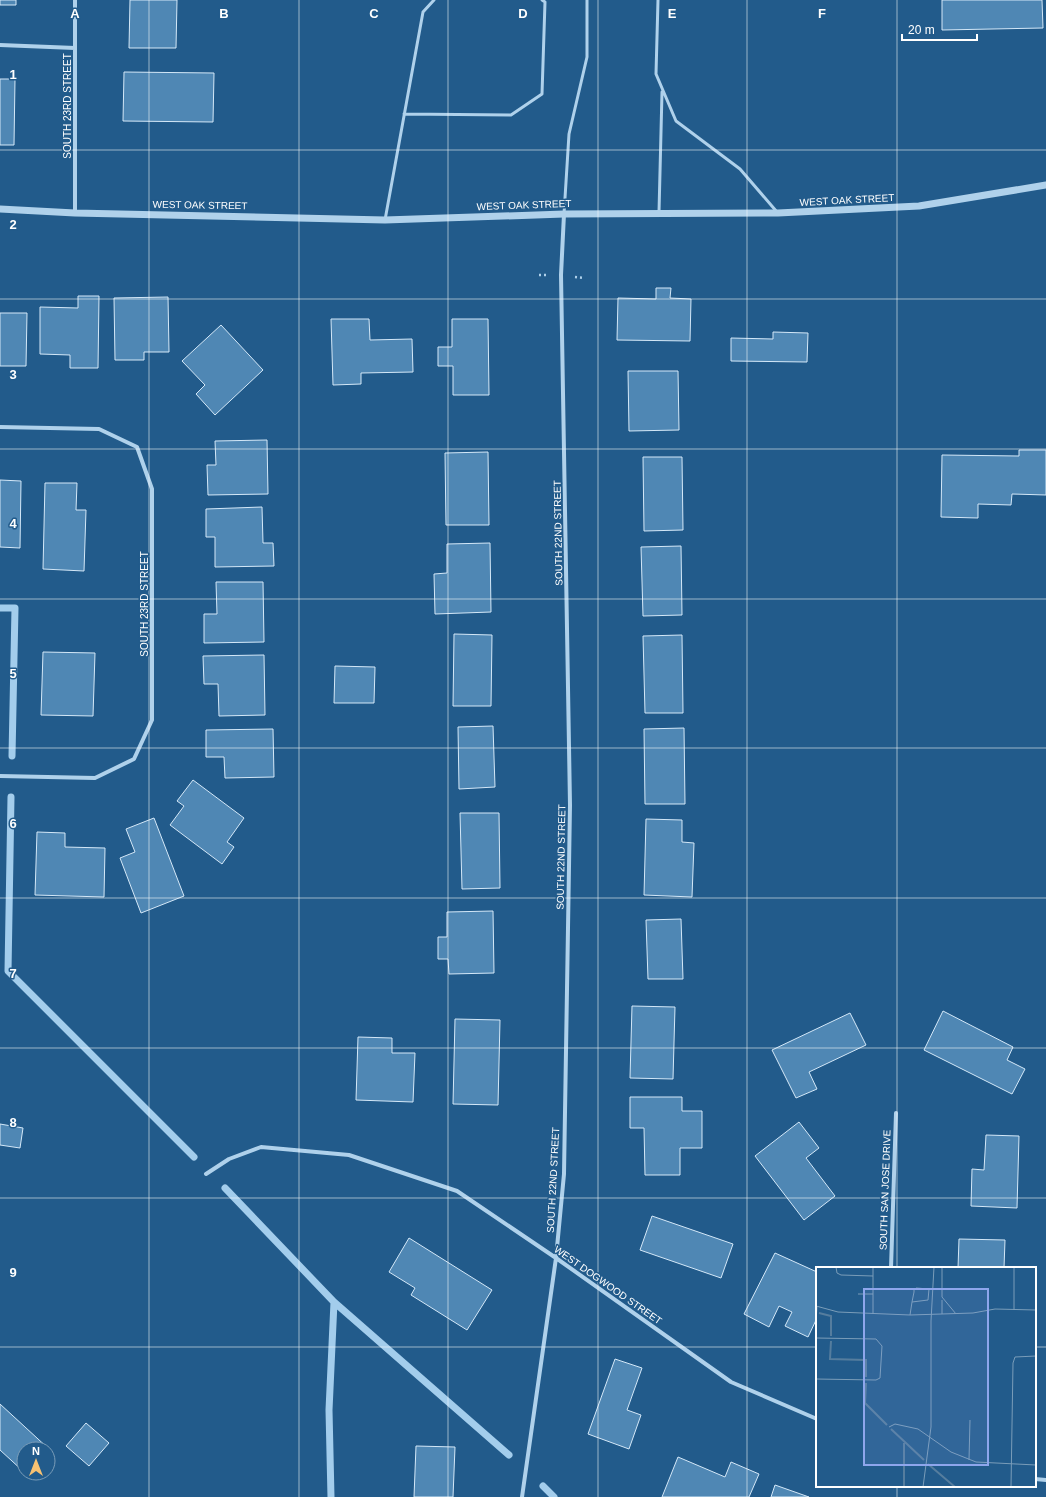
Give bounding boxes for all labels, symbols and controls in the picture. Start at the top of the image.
text: A [70,6,80,21]
text: B [219,6,229,21]
text: C [369,6,379,21]
text: D [518,6,528,21]
text: E [668,6,677,21]
text: F [818,6,826,21]
scale bar [902,16,977,42]
text: 20 m [908,23,935,37]
street label: SOUTH 23RD STREET [62,53,73,159]
text: 1 [9,67,17,82]
street label: WEST OAK STREET [799,192,895,208]
street label: WEST OAK STREET [476,198,572,212]
street label: WEST OAK STREET [152,199,248,211]
text: 2 [9,217,17,232]
text: 3 [9,367,17,382]
street label: SOUTH 22ND STREET [552,480,564,586]
text: 4 [9,516,17,531]
street label: SOUTH 23RD STREET [139,551,150,657]
text: 5 [9,666,17,681]
street label: SOUTH 22ND STREET [555,804,567,910]
text: 6 [9,816,17,831]
text: 7 [9,966,17,981]
text: 8 [9,1115,17,1130]
street label: SOUTH 22ND STREET [545,1127,561,1233]
street label: SOUTH SAN JOSE DRIVE [877,1129,893,1250]
street label: WEST DOGWOOD STREET [552,1244,664,1326]
text: 9 [9,1265,17,1280]
inset map [816,1267,1036,1487]
north arrow [16,1441,56,1481]
text: N [32,1445,40,1457]

